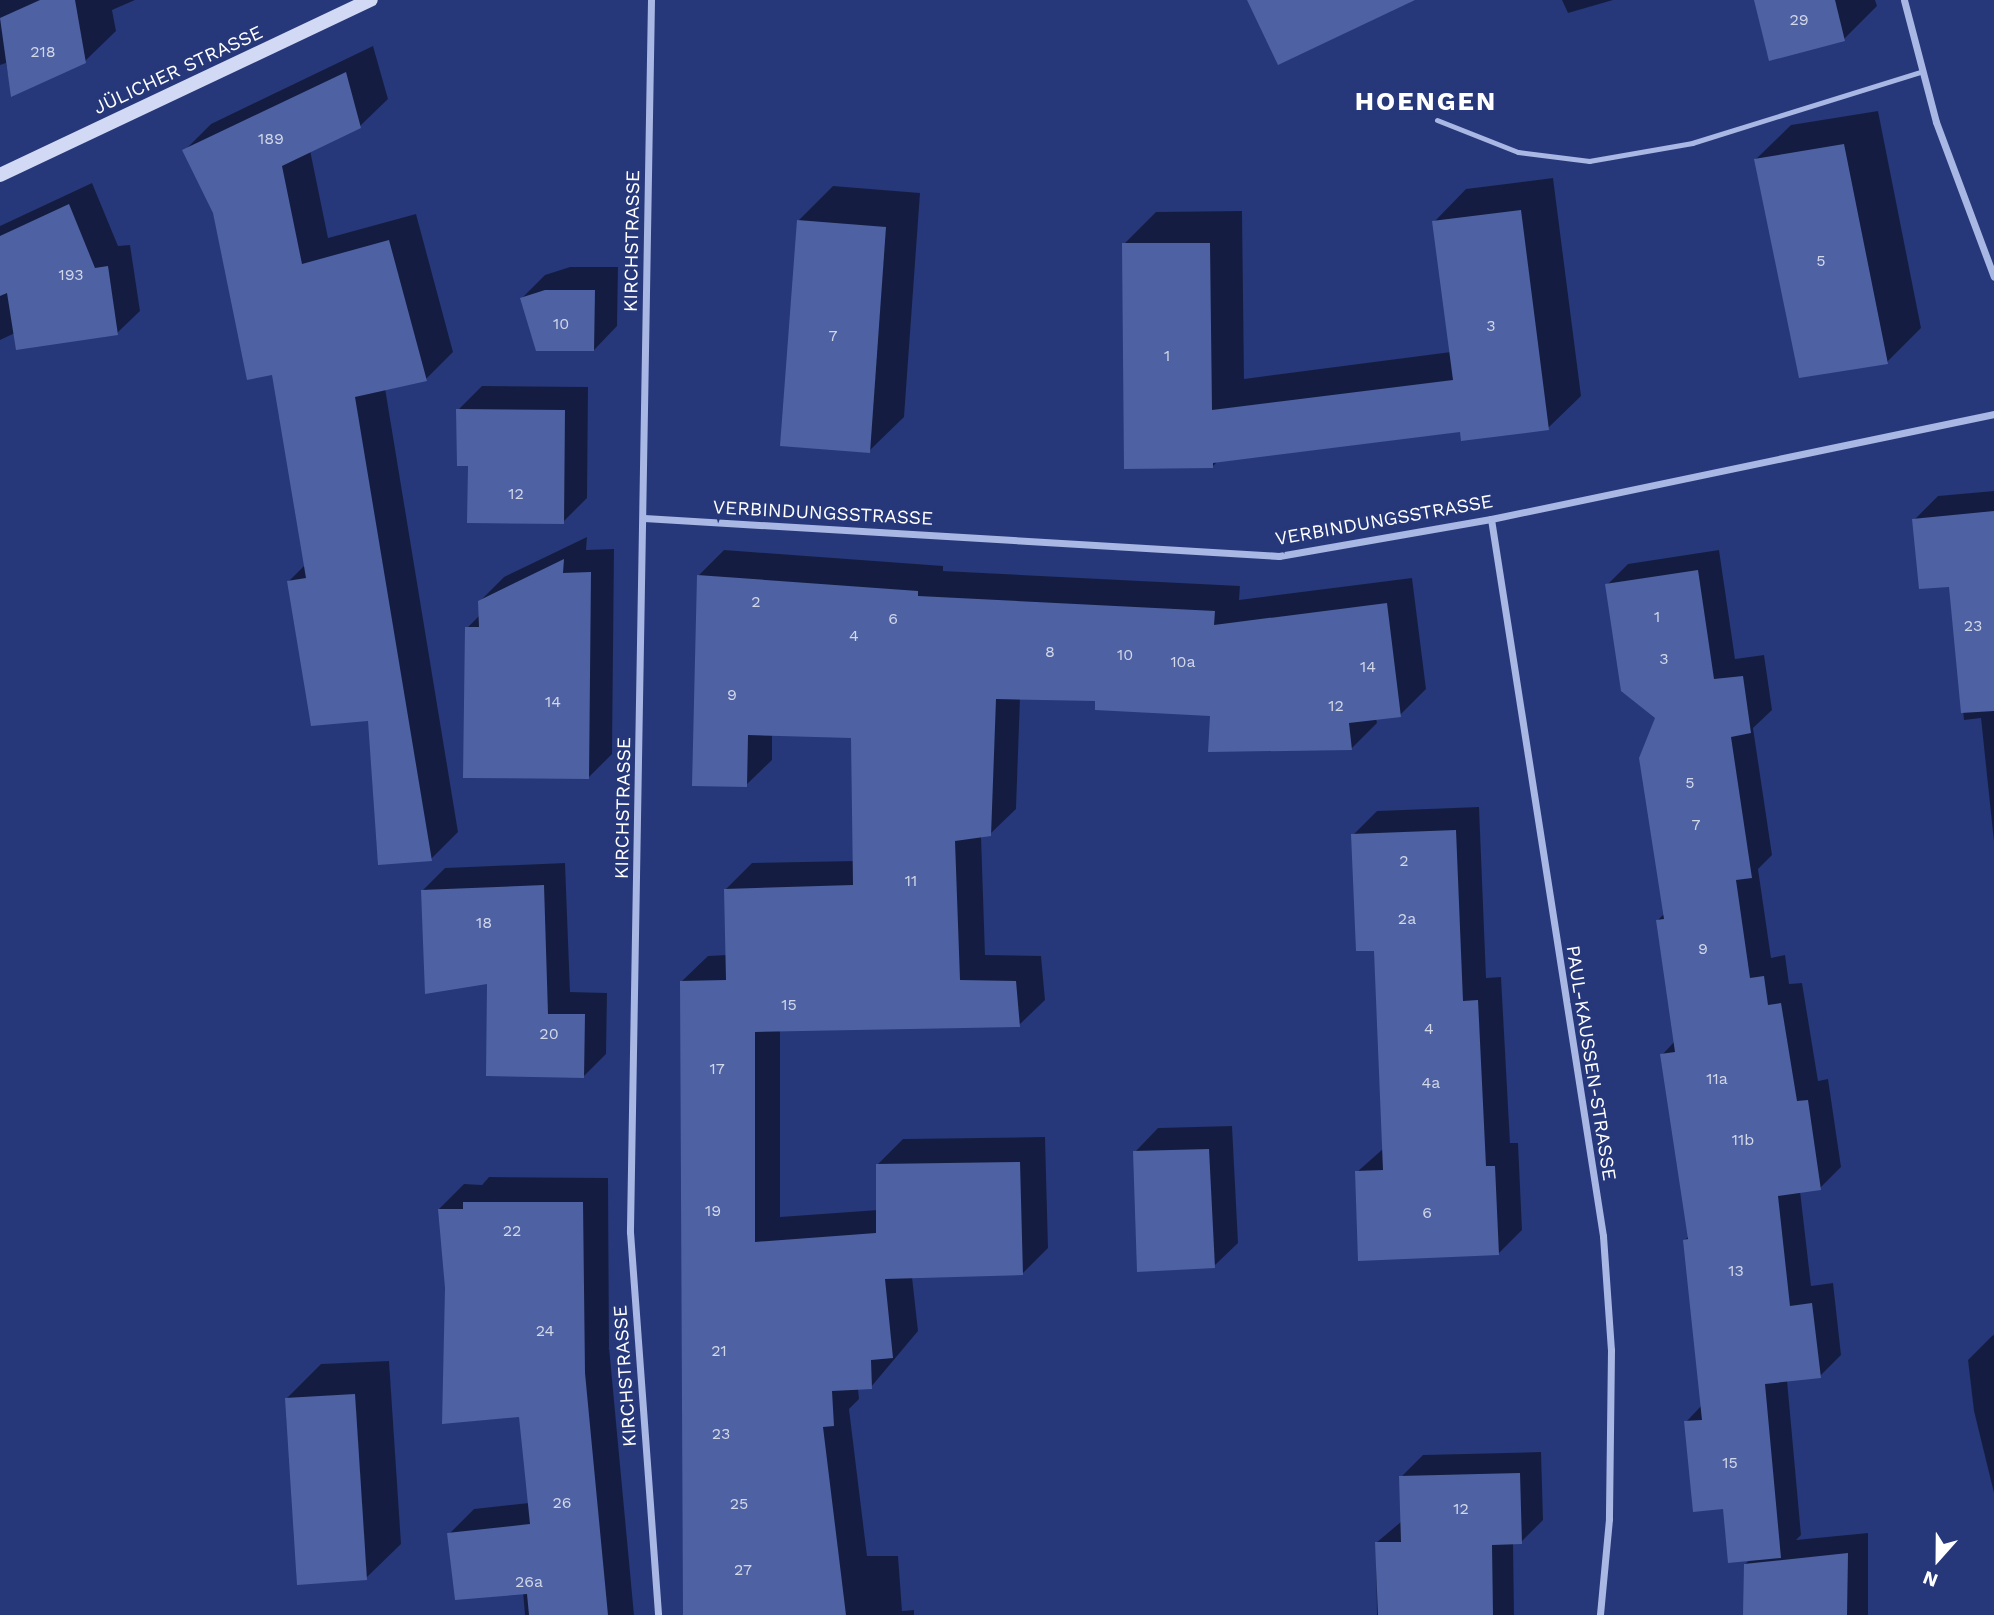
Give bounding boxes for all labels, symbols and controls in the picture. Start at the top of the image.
house number: 29 [1789,10,1809,30]
street label: JÜLICHER STRASSE [90,21,266,119]
house number: 218 [30,42,56,62]
district label: HOENGEN [1356,86,1496,118]
house number: 189 [258,129,284,149]
street label: KIRCHSTRASSE [619,170,645,312]
house number: 5 [1816,251,1826,271]
house number: 193 [58,265,84,285]
house number: 10 [553,314,569,334]
house number: 3 [1486,316,1496,336]
house number: 7 [829,326,837,346]
house number: 1 [1164,346,1170,366]
house number: 12 [508,484,524,504]
street label: VERBINDUNGSSTRASSE [1273,490,1495,550]
street label: VERBINDUNGSSTRASSE [712,496,934,530]
house number: 2 [751,592,761,612]
house number: 1 [1654,607,1660,627]
house number: 6 [888,609,898,629]
house number: 23 [1964,616,1982,636]
house number: 4 [849,626,859,646]
house number: 8 [1045,642,1055,662]
house number: 10 [1117,645,1133,665]
house number: 3 [1659,649,1669,669]
house number: 10a [1170,652,1196,672]
house number: 14 [1360,657,1376,677]
house number: 9 [727,685,737,705]
house number: 14 [545,692,561,712]
house number: 12 [1328,696,1344,716]
street label: KIRCHSTRASSE [610,737,636,879]
house number: 5 [1685,773,1695,793]
house number: 7 [1692,815,1700,835]
house number: 2 [1399,851,1409,871]
house number: 11 [905,871,917,891]
house number: 2a [1398,909,1416,929]
house number: 18 [476,913,492,933]
house number: 9 [1698,939,1708,959]
street label: PAUL-KAUSSEN-STRASSE [1561,944,1621,1182]
house number: 15 [781,995,797,1015]
house number: 4 [1424,1019,1434,1039]
house number: 20 [539,1024,559,1044]
house number: 17 [709,1059,725,1079]
house number: 11a [1706,1069,1728,1089]
house number: 4a [1422,1073,1440,1093]
house number: 11b [1732,1130,1754,1150]
house number: 19 [705,1201,721,1221]
house number: 6 [1422,1203,1432,1223]
house number: 22 [503,1221,521,1241]
house number: 13 [1728,1261,1744,1281]
street label: KIRCHSTRASSE [609,1304,641,1448]
house number: 24 [536,1321,554,1341]
house number: 21 [711,1341,727,1361]
house number: 23 [712,1424,730,1444]
house number: 15 [1722,1453,1738,1473]
house number: 26 [552,1493,572,1513]
house number: 25 [730,1494,748,1514]
house number: 12 [1453,1499,1469,1519]
north arrow [1903,1524,1973,1594]
house number: 27 [734,1560,752,1580]
text: N [1920,1566,1941,1592]
house number: 26a [515,1572,543,1592]

